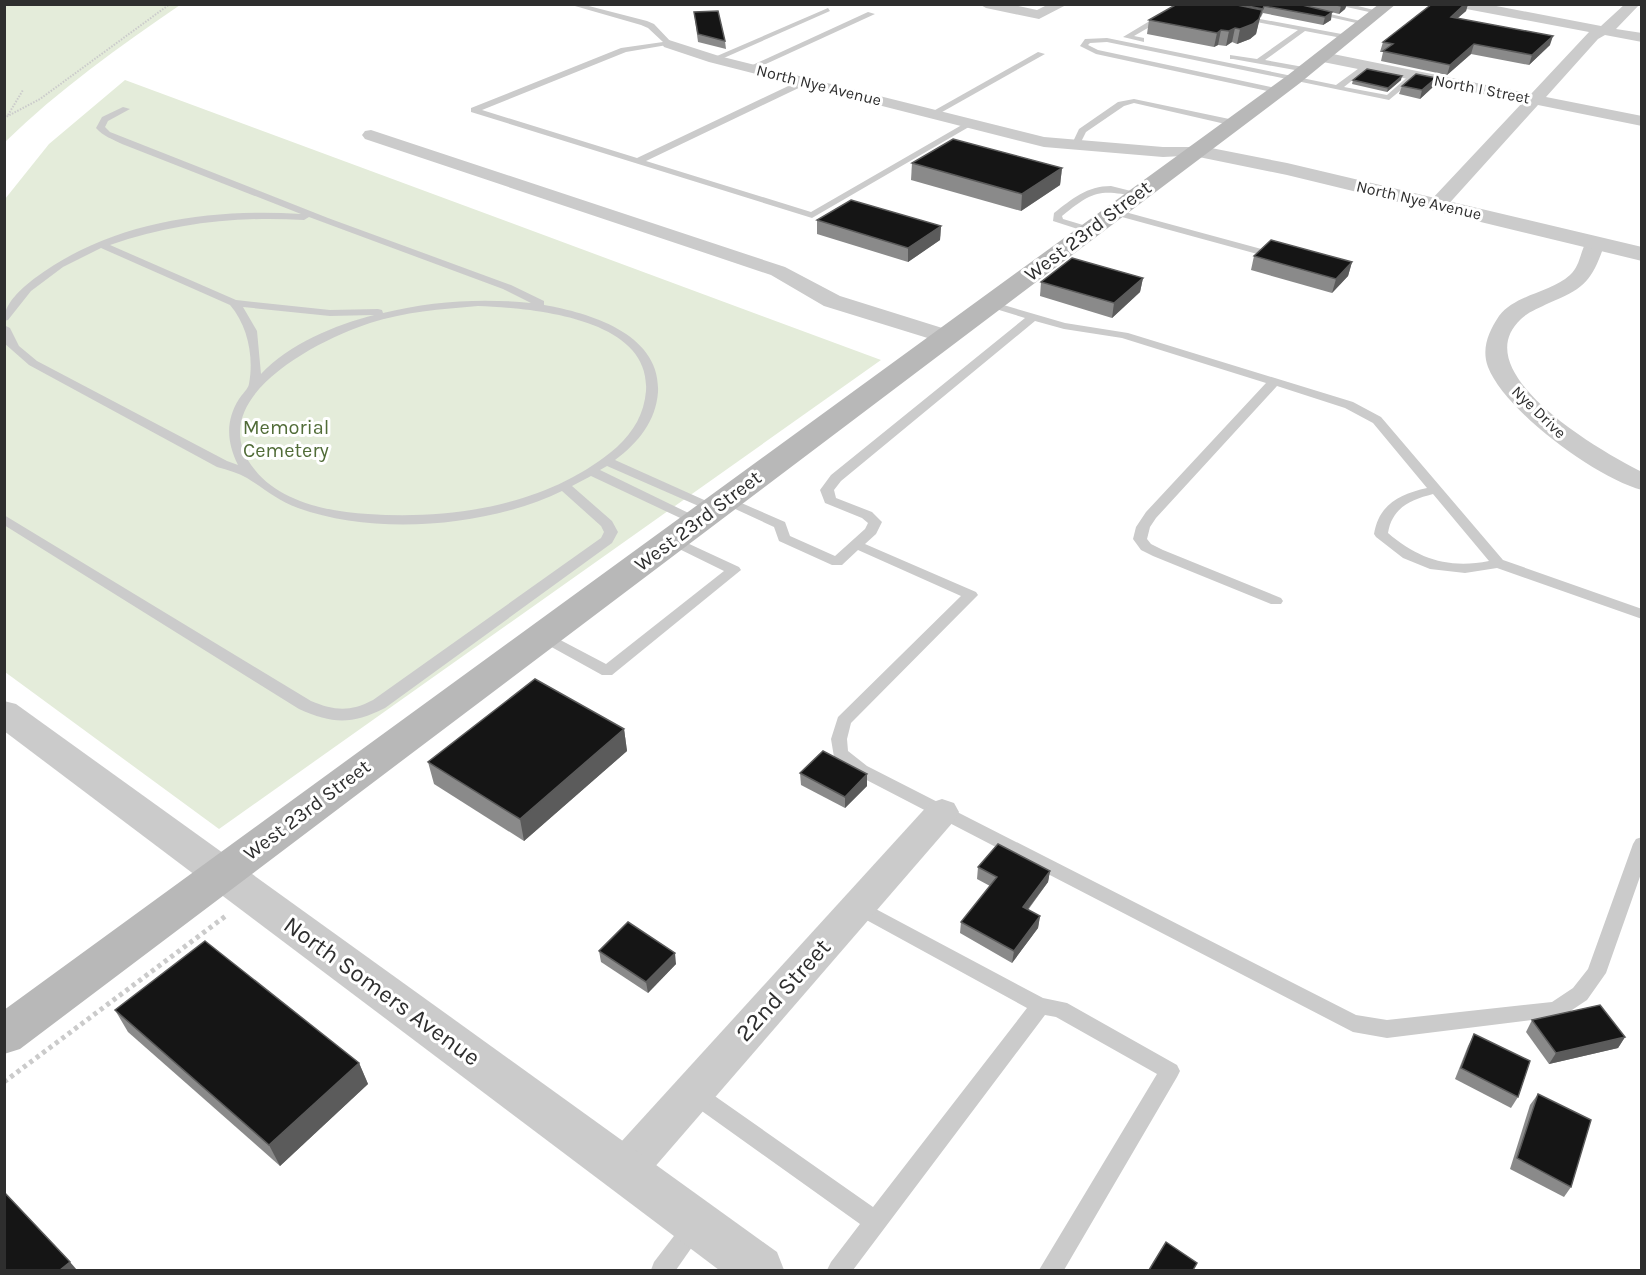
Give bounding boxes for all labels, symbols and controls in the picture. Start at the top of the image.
street label: North Nye Avenue [755,60,883,110]
street label: North I Street [1433,70,1531,108]
street label: West 23rd Street [1020,176,1156,286]
street label: North Nye Avenue [1354,176,1484,224]
street label: Nye Drive [1508,382,1570,442]
park label: Memorial Cemetery [243,416,329,462]
street label: West 23rd Street [630,466,766,576]
street label: West 23rd Street [239,755,375,865]
street label: North Somers Avenue [278,910,486,1072]
street label: 22nd Street [730,933,836,1047]

